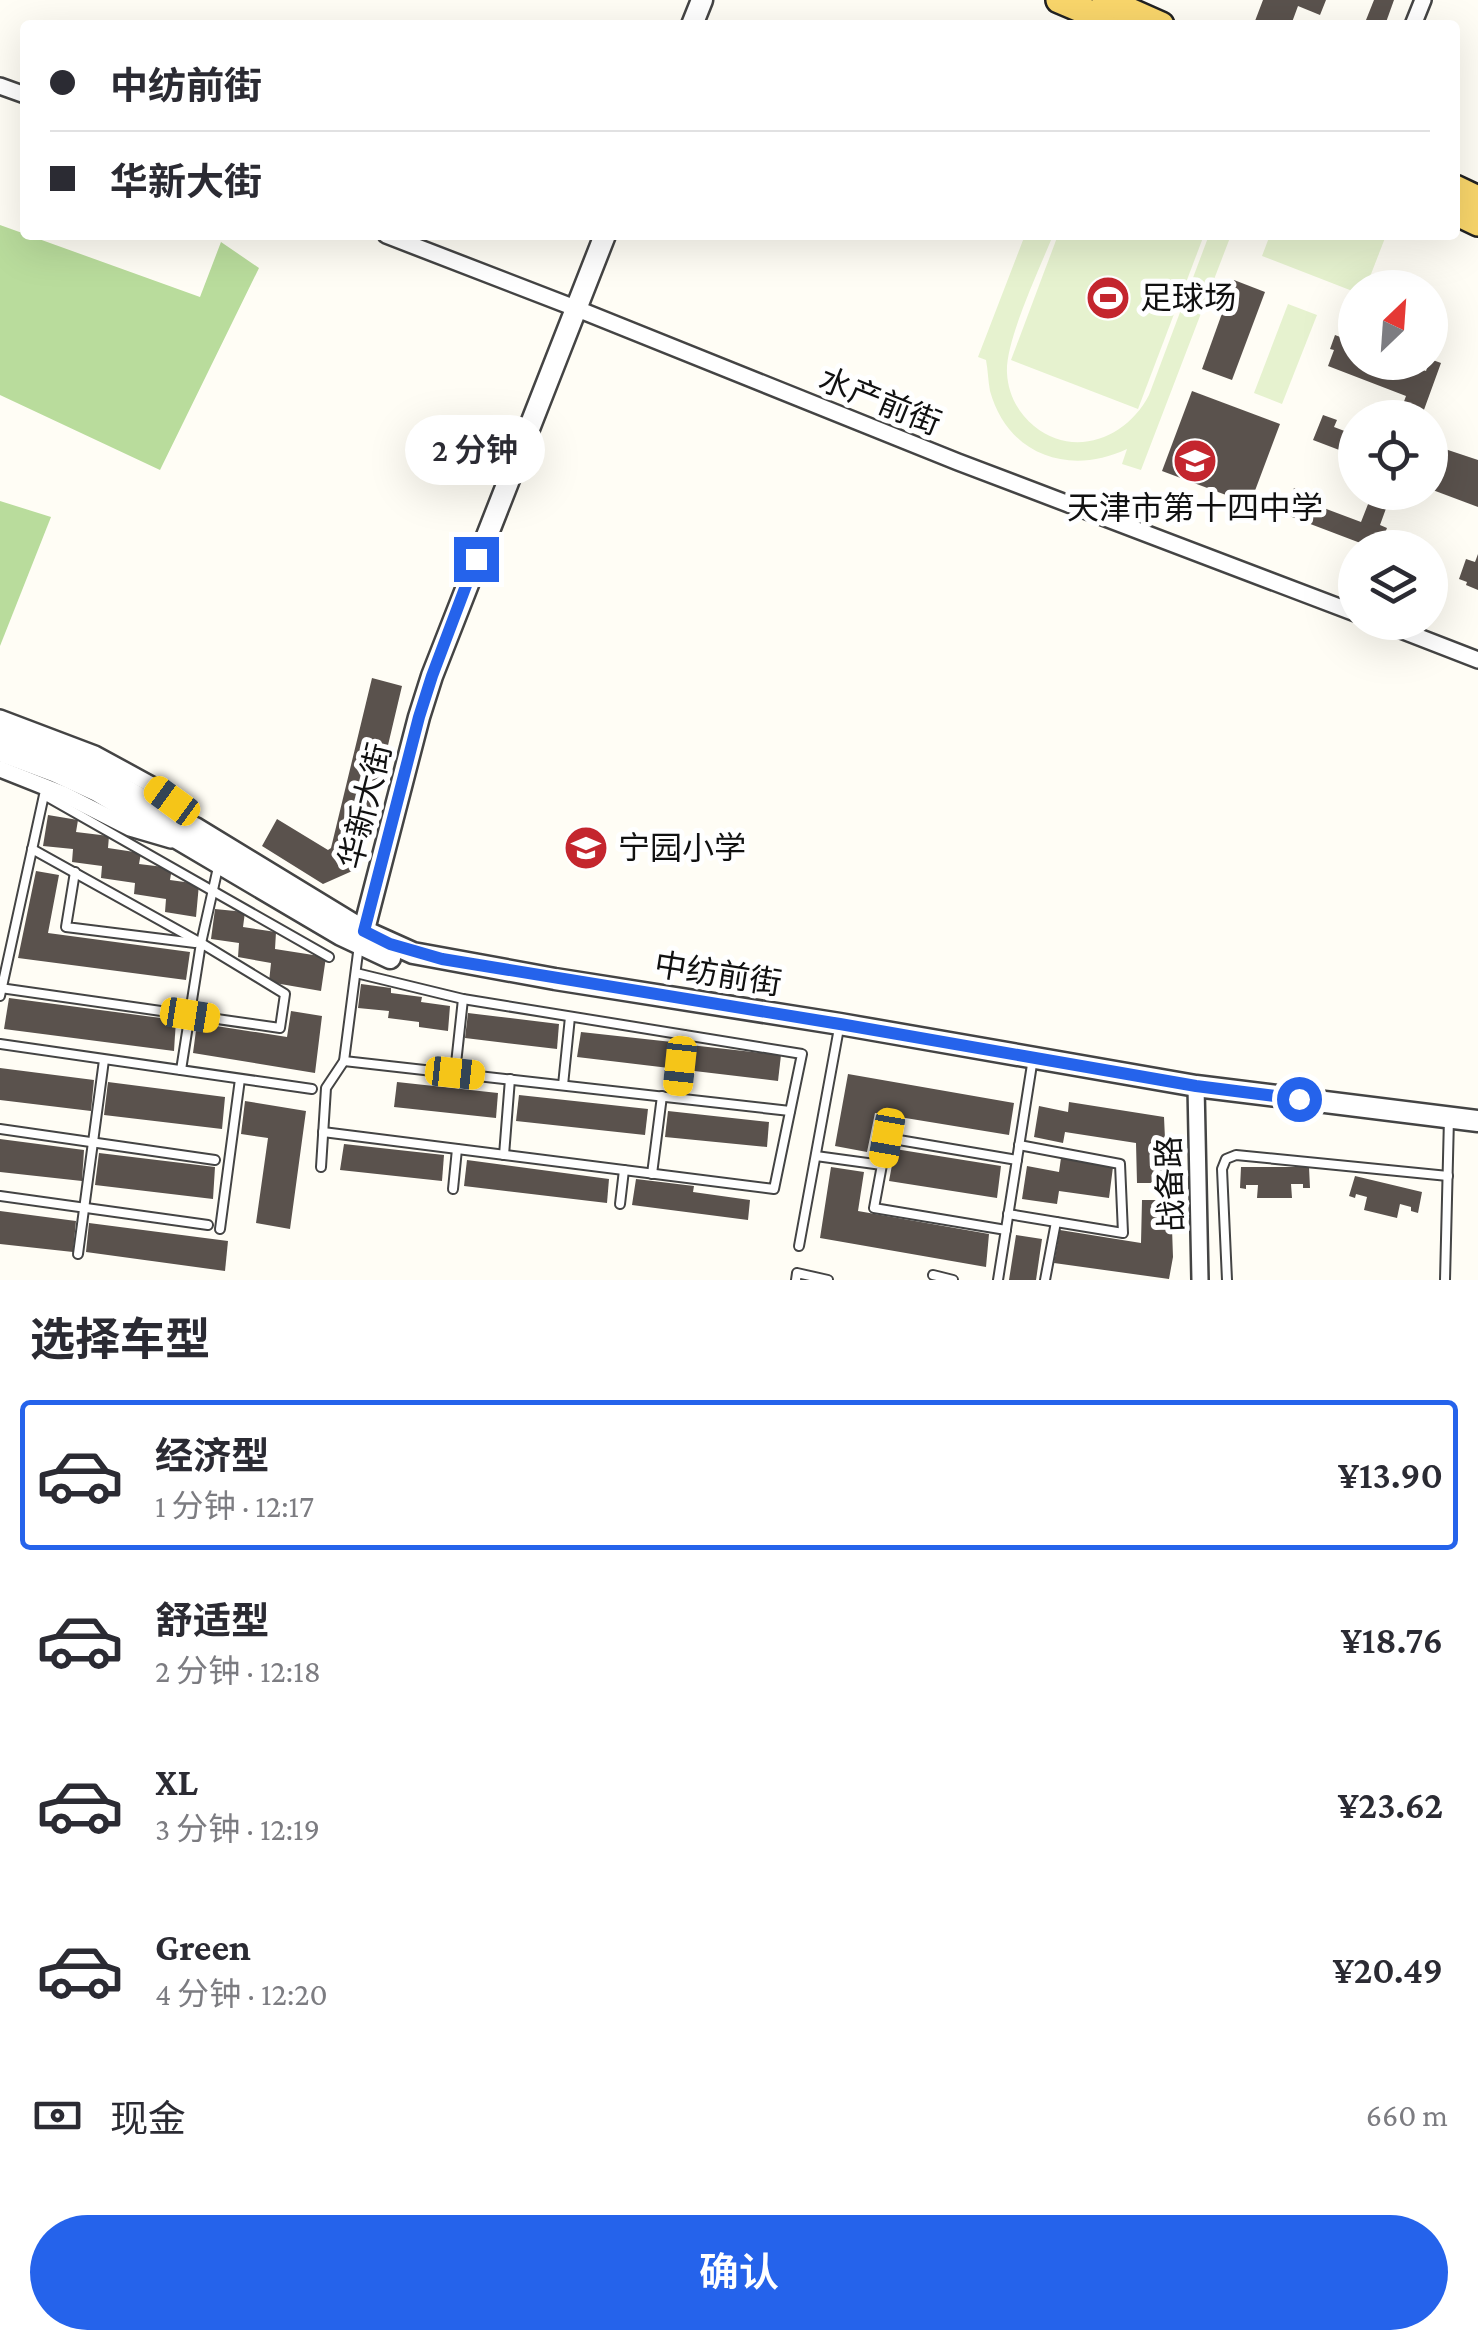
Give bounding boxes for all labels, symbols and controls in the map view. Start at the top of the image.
text: 中纺前街 [110,65,262,107]
text: 华新大街 [110,161,262,203]
north arrow [1338,270,1448,380]
map controls [1338,270,1448,640]
sports icon: 足球场 [1085,275,1131,321]
place label: 足球场 [1140,280,1236,316]
street label: 水产前街 [814,360,946,442]
button: locate [1338,400,1448,510]
callout: 2 分钟 [406,414,546,484]
text: 2 分钟 [432,432,518,468]
school or university icon: 天津市第十四中学 [1172,438,1218,484]
place label: 天津市第十四中学 [1067,490,1323,526]
button: layers [1338,530,1448,640]
route end [454,537,499,582]
street label: 华新大街 [332,740,398,872]
car [139,771,205,831]
school or university icon: 宁园小学 [563,825,609,871]
place label: 宁园小学 [618,830,746,866]
street label: 中纺前街 [652,946,784,1002]
car [158,995,222,1035]
car [662,1035,698,1097]
car [424,1055,486,1091]
route start [1277,1077,1322,1122]
car [867,1106,907,1170]
street label: 战备路 [1150,1135,1190,1233]
text: 选择车型 [30,1315,210,1365]
icon: car [35,1430,125,1520]
text: 经济型 [155,1435,269,1477]
text: ¥13.90 [1338,1454,1443,1496]
text: 1 分钟 · 12:17 [155,1488,314,1524]
icon: car [35,1595,125,1685]
text: 舒适型 [155,1600,269,1642]
text: ¥18.76 [1341,1619,1443,1661]
text: 2 分钟 · 12:18 [155,1653,321,1689]
icon: car [35,1760,125,1850]
text: XL [155,1761,198,1803]
text: ¥23.62 [1338,1784,1443,1826]
text: 3 分钟 · 12:19 [155,1811,320,1847]
icon: car [35,1925,125,2015]
text: Green [155,1926,251,1968]
text: ¥20.49 [1333,1949,1443,1991]
text: 4 分钟 · 12:20 [155,1976,328,2012]
icon: cash [30,2088,85,2143]
text: 660 m [1366,2097,1448,2133]
text: 现金 [110,2098,186,2140]
button: 确认 [30,2215,1448,2330]

